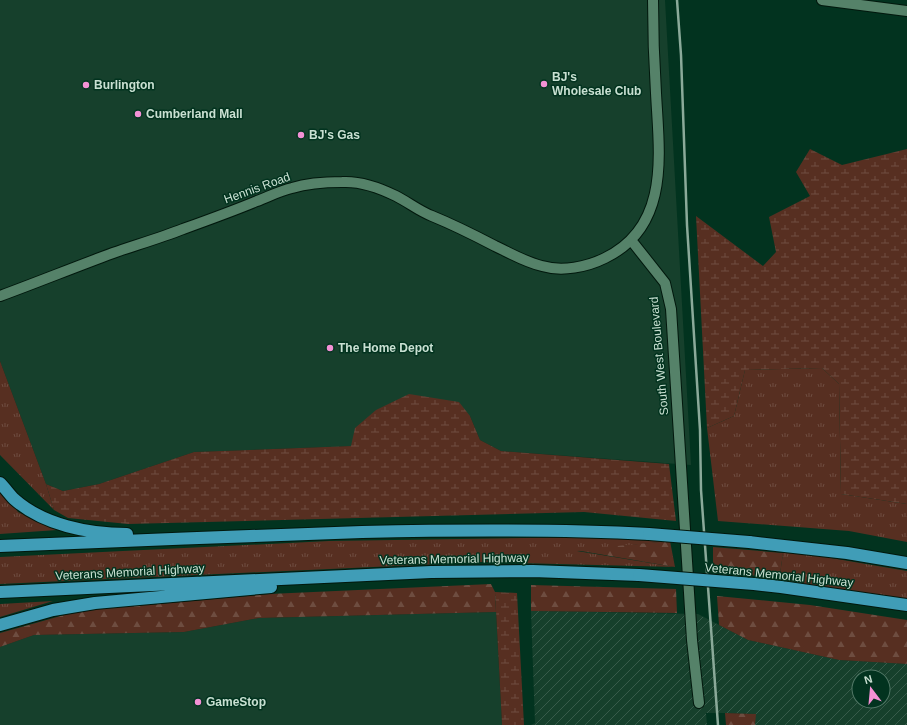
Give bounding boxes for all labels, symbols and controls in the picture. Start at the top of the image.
place label: BJ's Wholesale Club [552,70,641,98]
place label: Burlington [94,78,155,92]
marker: BJ's Wholesale Club [539,79,549,89]
marker: Burlington [81,80,91,90]
place label: Cumberland Mall [146,107,243,121]
marker: Cumberland Mall [133,109,143,119]
place label: BJ's Gas [309,128,360,142]
marker: BJ's Gas [296,130,306,140]
street label: Hennis Road [222,170,292,206]
street label: South West Boulevard [647,296,671,416]
place label: The Home Depot [338,341,433,355]
marker: The Home Depot [325,343,335,353]
street label: Veterans Memorial Highway [379,551,529,567]
street label: Veterans Memorial Highway [704,560,854,590]
street label: Veterans Memorial Highway [55,561,205,583]
north arrow [851,669,891,709]
text: N [863,673,874,686]
place label: GameStop [206,695,266,709]
marker: GameStop [193,697,203,707]

